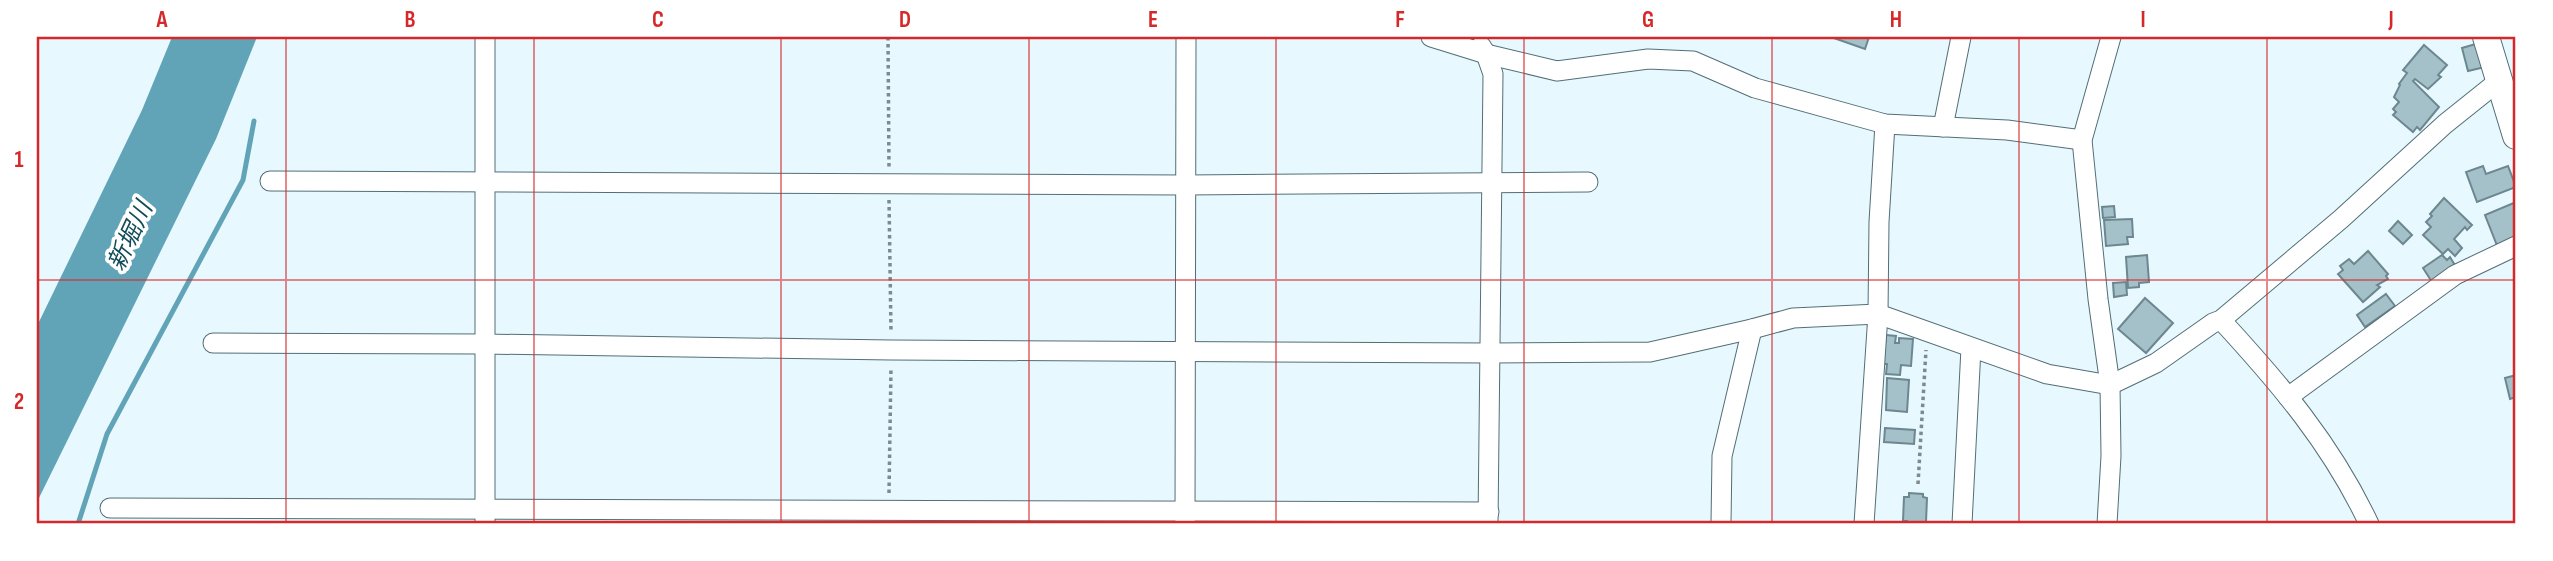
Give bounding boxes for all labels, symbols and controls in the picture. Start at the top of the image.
text: A [156,6,169,34]
text: B [405,6,416,34]
text: C [652,6,664,34]
text: D [899,6,911,34]
text: E [1148,6,1158,34]
text: F [1395,6,1405,34]
text: G [1642,6,1654,34]
text: H [1890,6,1902,34]
text: I [2140,6,2146,34]
text: J [2387,6,2394,34]
text: 1 [14,146,24,174]
water label: 新堀川 [102,195,160,275]
text: 2 [14,388,24,416]

